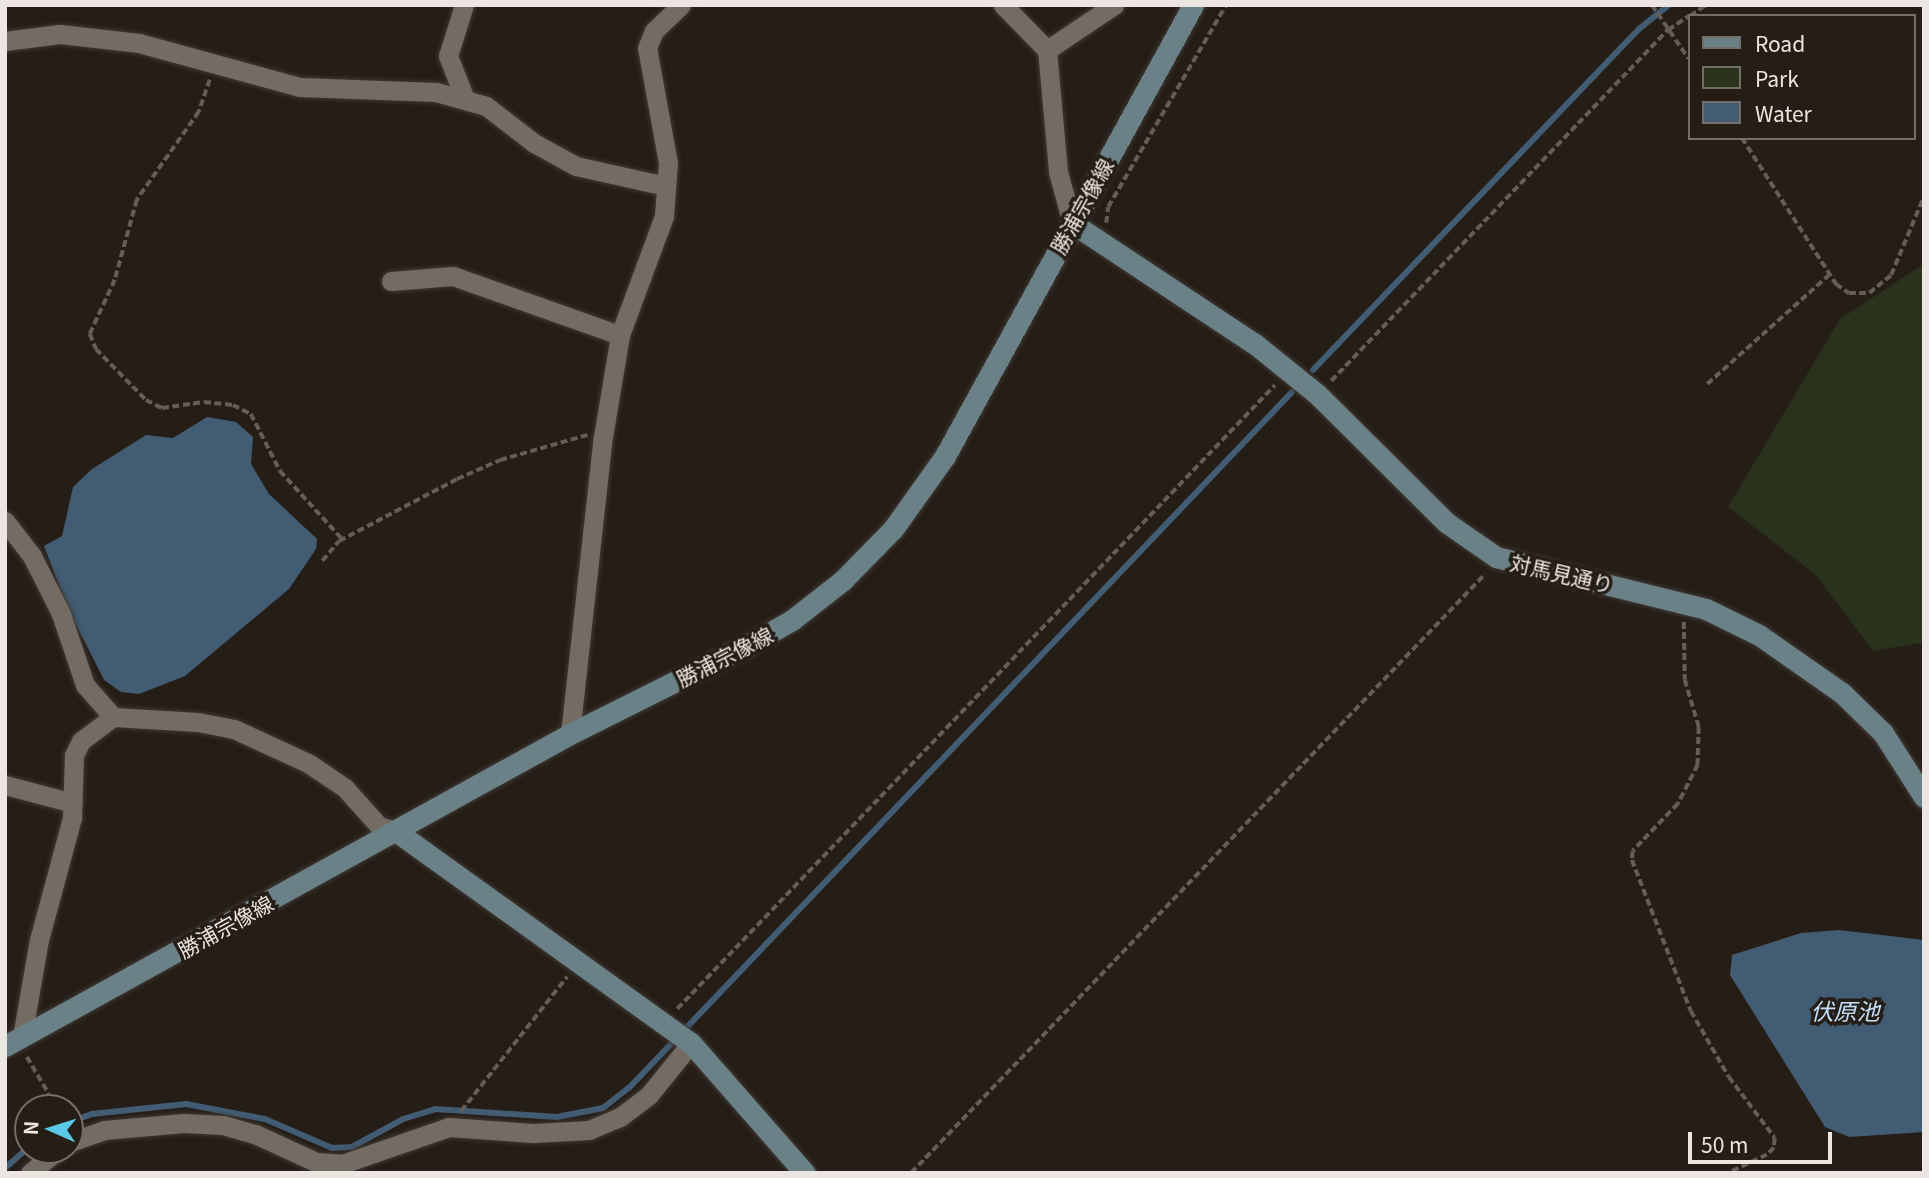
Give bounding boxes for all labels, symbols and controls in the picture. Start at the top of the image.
legend [1688,14,1915,140]
text: Road [1755,28,1805,58]
text: Park [1755,63,1799,93]
text: Water [1755,98,1812,128]
street label: 勝浦宗像線 [1045,154,1117,258]
street label: 対馬見通り [1508,549,1616,597]
street label: 勝浦宗像線 [672,621,776,691]
street label: 勝浦宗像線 [173,890,277,962]
water label: 伏原池 [1811,996,1879,1024]
north arrow [14,1094,84,1164]
scale bar [1691,1118,1834,1162]
text: N [16,1120,43,1136]
text: 50 m [1701,1129,1748,1159]

